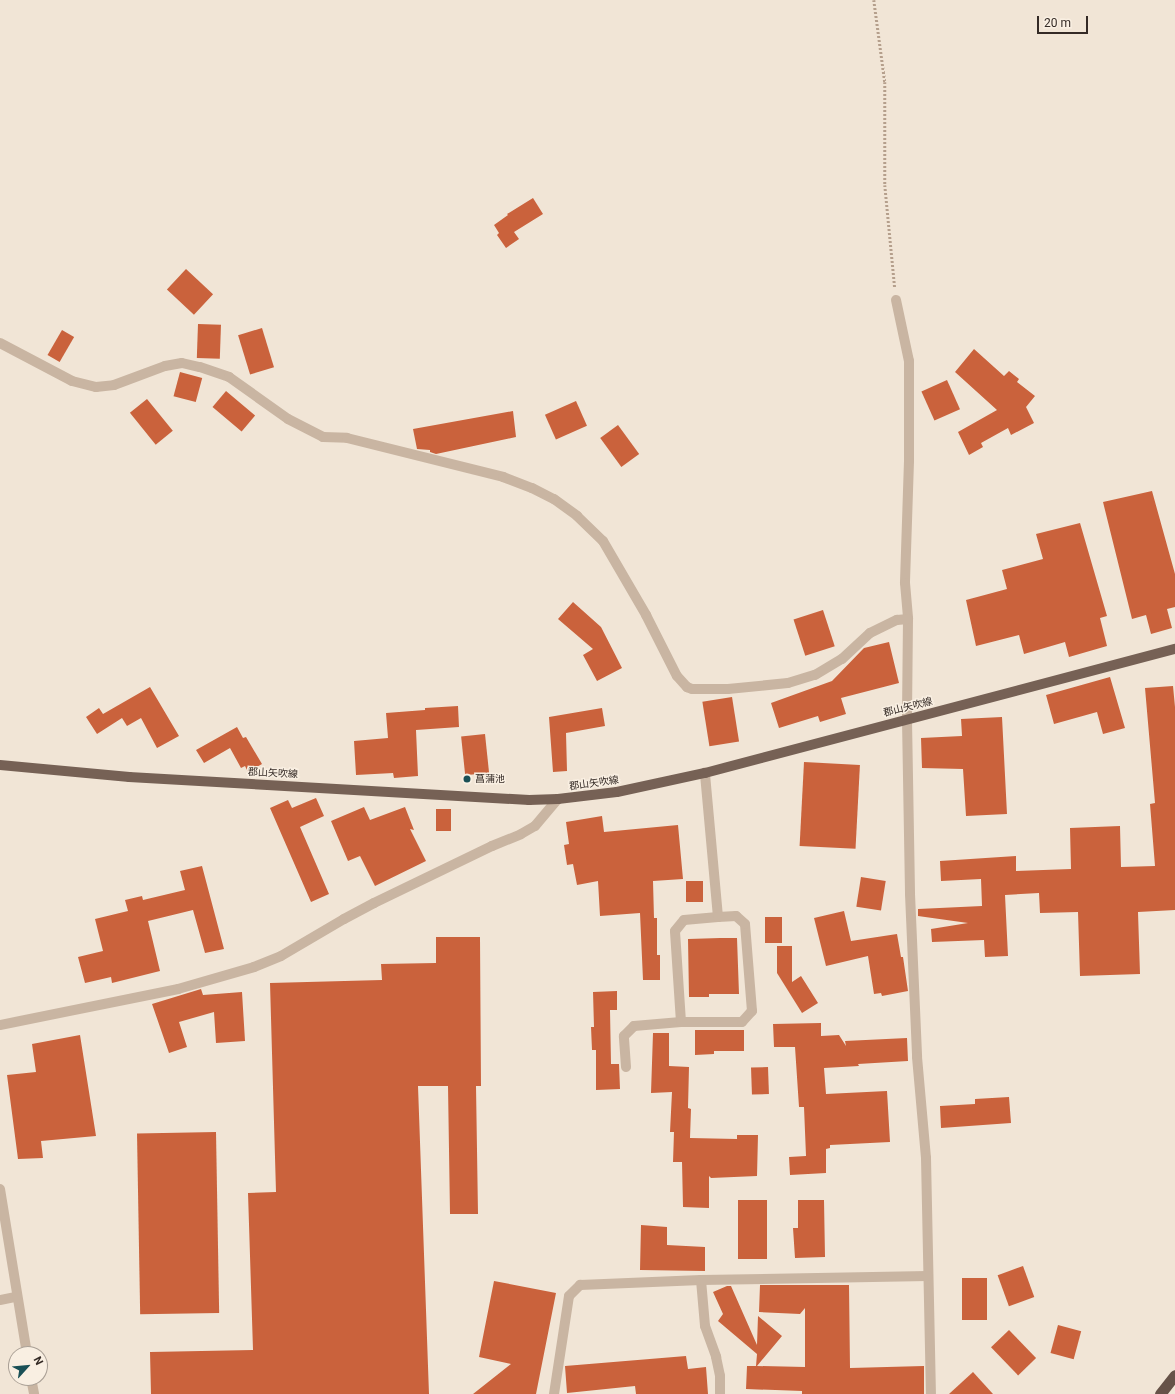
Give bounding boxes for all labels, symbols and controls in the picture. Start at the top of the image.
scale bar [1039,8,1090,34]
text: 20 m [1044,16,1071,30]
street label: 郡山矢吹線 [882,695,934,719]
street label: 郡山矢吹線 [248,766,298,780]
place label: 菖蒲池 [475,773,505,785]
marker: 菖蒲池 [462,774,472,784]
street label: 郡山矢吹線 [568,774,620,792]
north arrow [8,1346,48,1386]
text: N [31,1354,46,1367]

